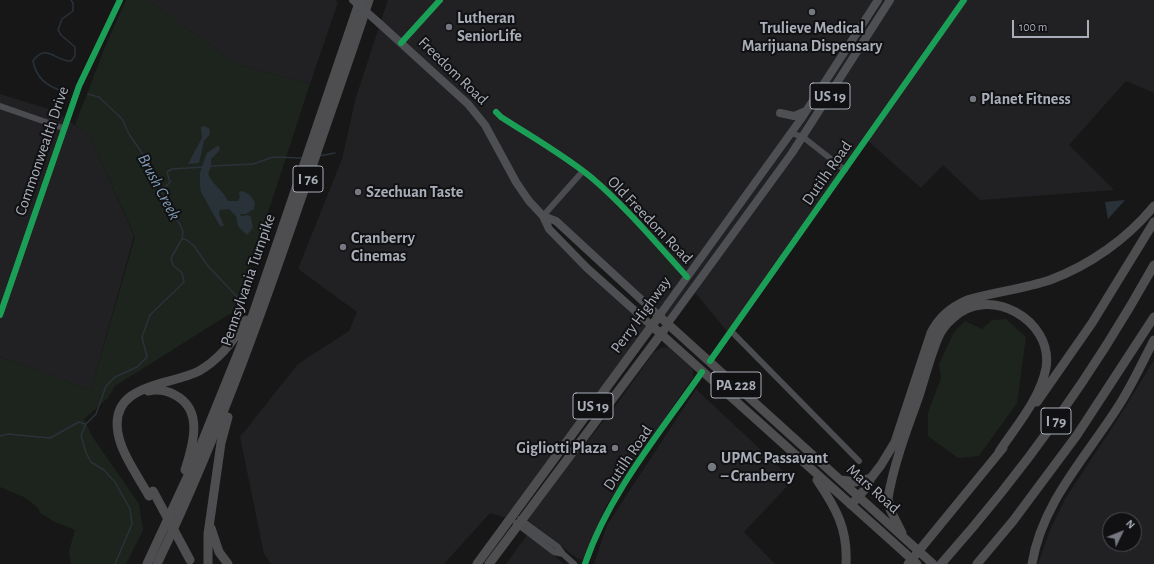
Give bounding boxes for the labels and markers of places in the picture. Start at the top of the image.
marker: Trulieve Medical Marijuana Dispensary [807,7,817,17]
place label: Lutheran SeniorLife [457,8,522,46]
place label: Trulieve Medical Marijuana Dispensary [742,18,882,56]
marker: Lutheran SeniorLife [444,22,454,32]
place label: Planet Fitness [981,89,1071,109]
marker: Planet Fitness [968,94,978,104]
place label: Szechuan Taste [366,182,463,202]
marker: Szechuan Taste [353,187,363,197]
place label: Cranberry Cinemas [351,228,415,266]
marker: Cranberry Cinemas [338,242,348,252]
place label: Gigliotti Plaza [516,438,607,458]
marker: Gigliotti Plaza [610,443,620,453]
place label: UPMC Passavant – Cranberry [721,448,828,486]
marker: UPMC Passavant – Cranberry [706,461,718,473]

